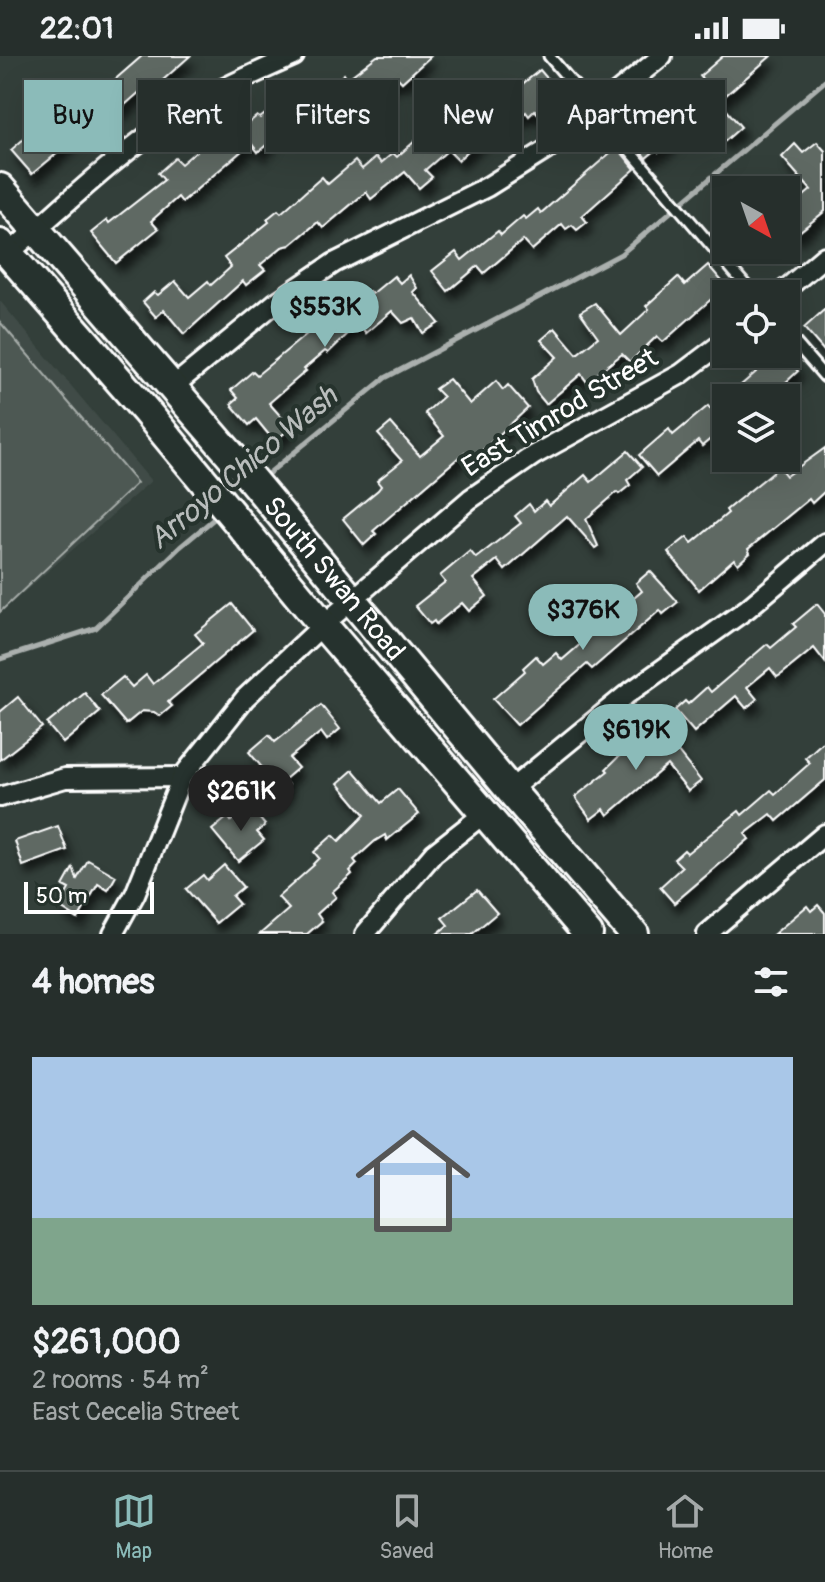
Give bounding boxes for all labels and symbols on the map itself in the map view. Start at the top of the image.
north arrow [712,176,800,264]
pin: $553K [269,281,381,349]
street label: East Timrod Street [456,340,665,485]
water label: Arroyo Chico Wash [141,377,346,558]
street label: South Swan Road [256,489,413,668]
pin: $376K [527,584,639,652]
pin: $619K [580,704,692,772]
pin: $261K [185,765,297,833]
scale bar [24,878,154,914]

